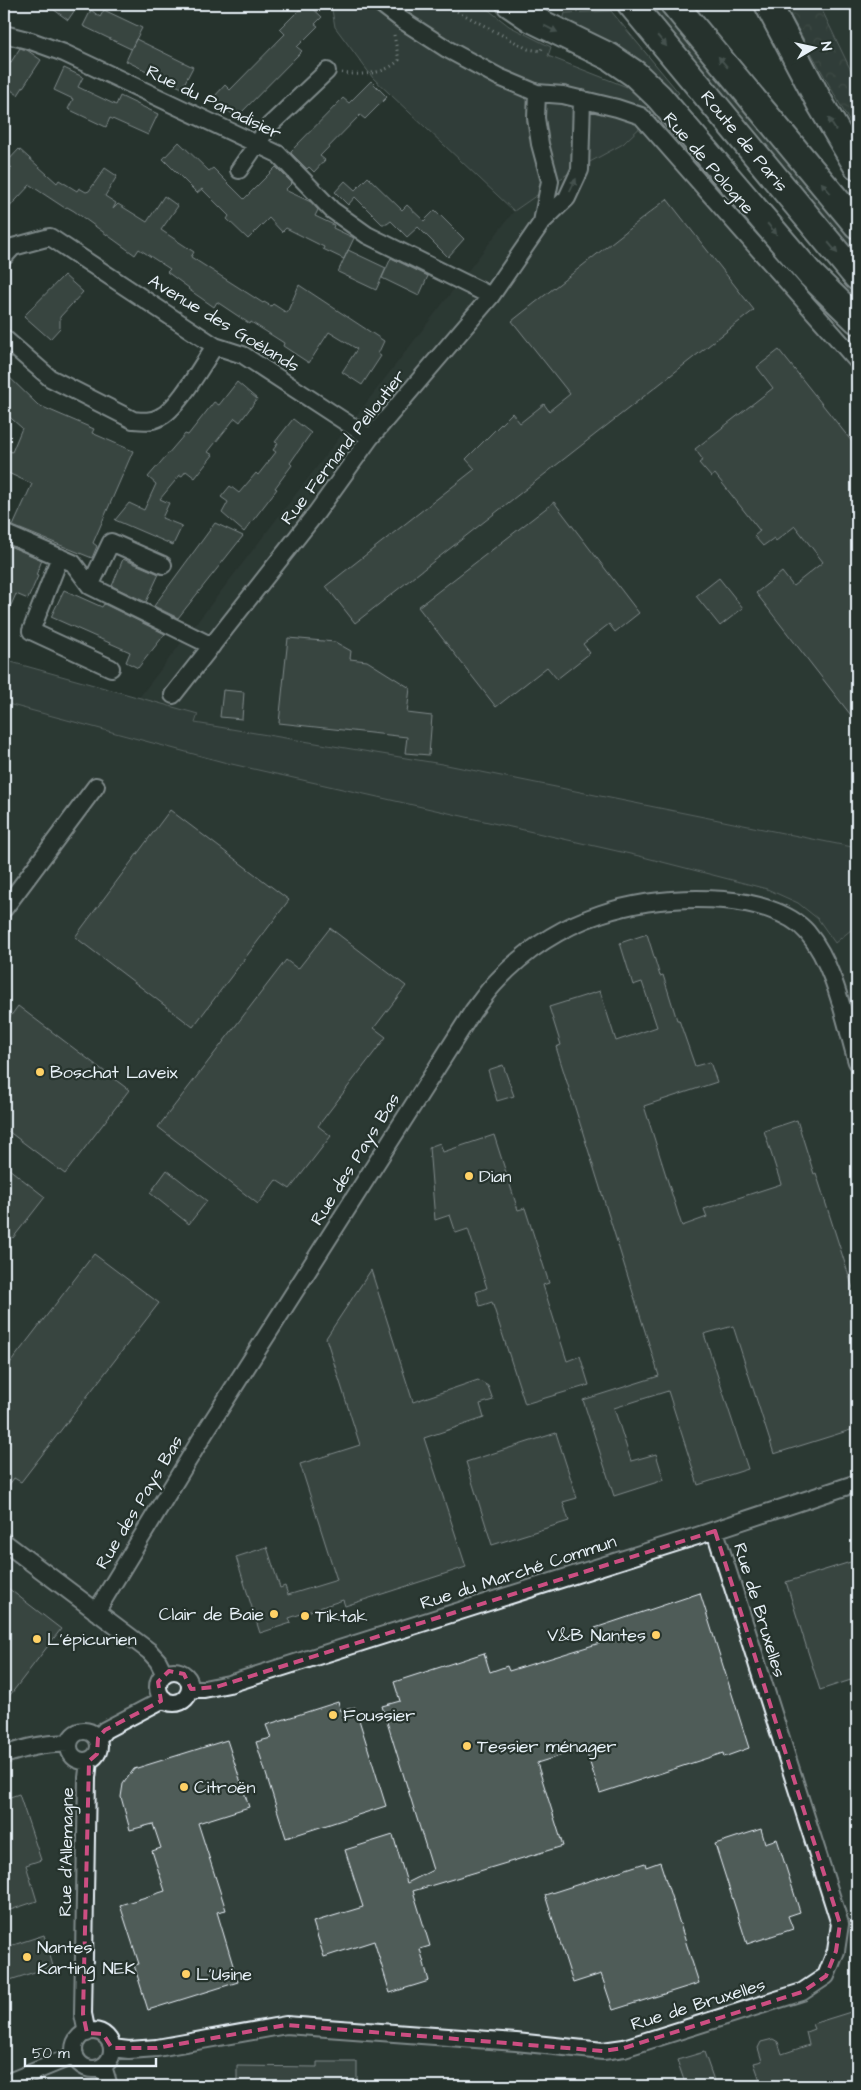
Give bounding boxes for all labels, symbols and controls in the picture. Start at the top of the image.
north arrow [788,22,838,72]
one-way arrow [544,25,558,33]
one-way arrow [657,35,668,48]
text: N [815,40,836,52]
one-way arrow [717,56,728,69]
street label: Rue du Paradisier [142,59,286,146]
street label: Route de Paris [695,85,794,198]
street label: Rue de Pologne [657,107,760,221]
one-way arrow [828,118,837,131]
one-way arrow [569,178,577,192]
one-way arrow [821,181,832,194]
one-way arrow [766,223,777,235]
one-way arrow [827,241,838,254]
street label: Avenue des Goélands [143,268,304,379]
street label: Rue Fernand Pelloutier [275,365,412,530]
place label: Boschat Laveix [50,1060,178,1085]
marker: Boschat Laveix [34,1066,46,1078]
street label: Rue des Pays Bas [305,1088,407,1231]
place label: Dian [479,1164,512,1189]
marker: Dian [463,1170,475,1182]
street label: Rue des Pays Bas [90,1431,190,1574]
street label: Rue du Marché Commun [417,1529,619,1616]
street label: Rue de Bruxelles [727,1540,792,1681]
place label: Clair de Baie [159,1602,264,1627]
place label: Tiktak [315,1604,368,1629]
marker: Clair de Baie [268,1608,280,1620]
marker: Tiktak [299,1610,311,1622]
place label: V&B Nantes [547,1623,646,1648]
place label: L'épicurien [47,1627,137,1652]
marker: V&B Nantes [650,1629,662,1641]
marker: L'épicurien [31,1633,43,1645]
place label: Foussier [343,1703,415,1728]
marker: Foussier [327,1709,339,1721]
place label: Tessier ménager [477,1734,617,1760]
marker: Tessier ménager [461,1740,473,1752]
place label: Citroën [194,1775,256,1800]
marker: Citroën [178,1781,190,1793]
street label: Rue d'Allemagne [53,1787,81,1917]
place label: Nantes Karting NEK [37,1935,135,1982]
marker: Nantes Karting NEK [21,1951,33,1963]
place label: L'Usine [196,1962,252,1987]
marker: L'Usine [180,1968,192,1980]
street label: Rue de Bruxelles [628,1972,769,2037]
scale bar [25,2035,156,2067]
text: 50 m [32,2043,70,2064]

